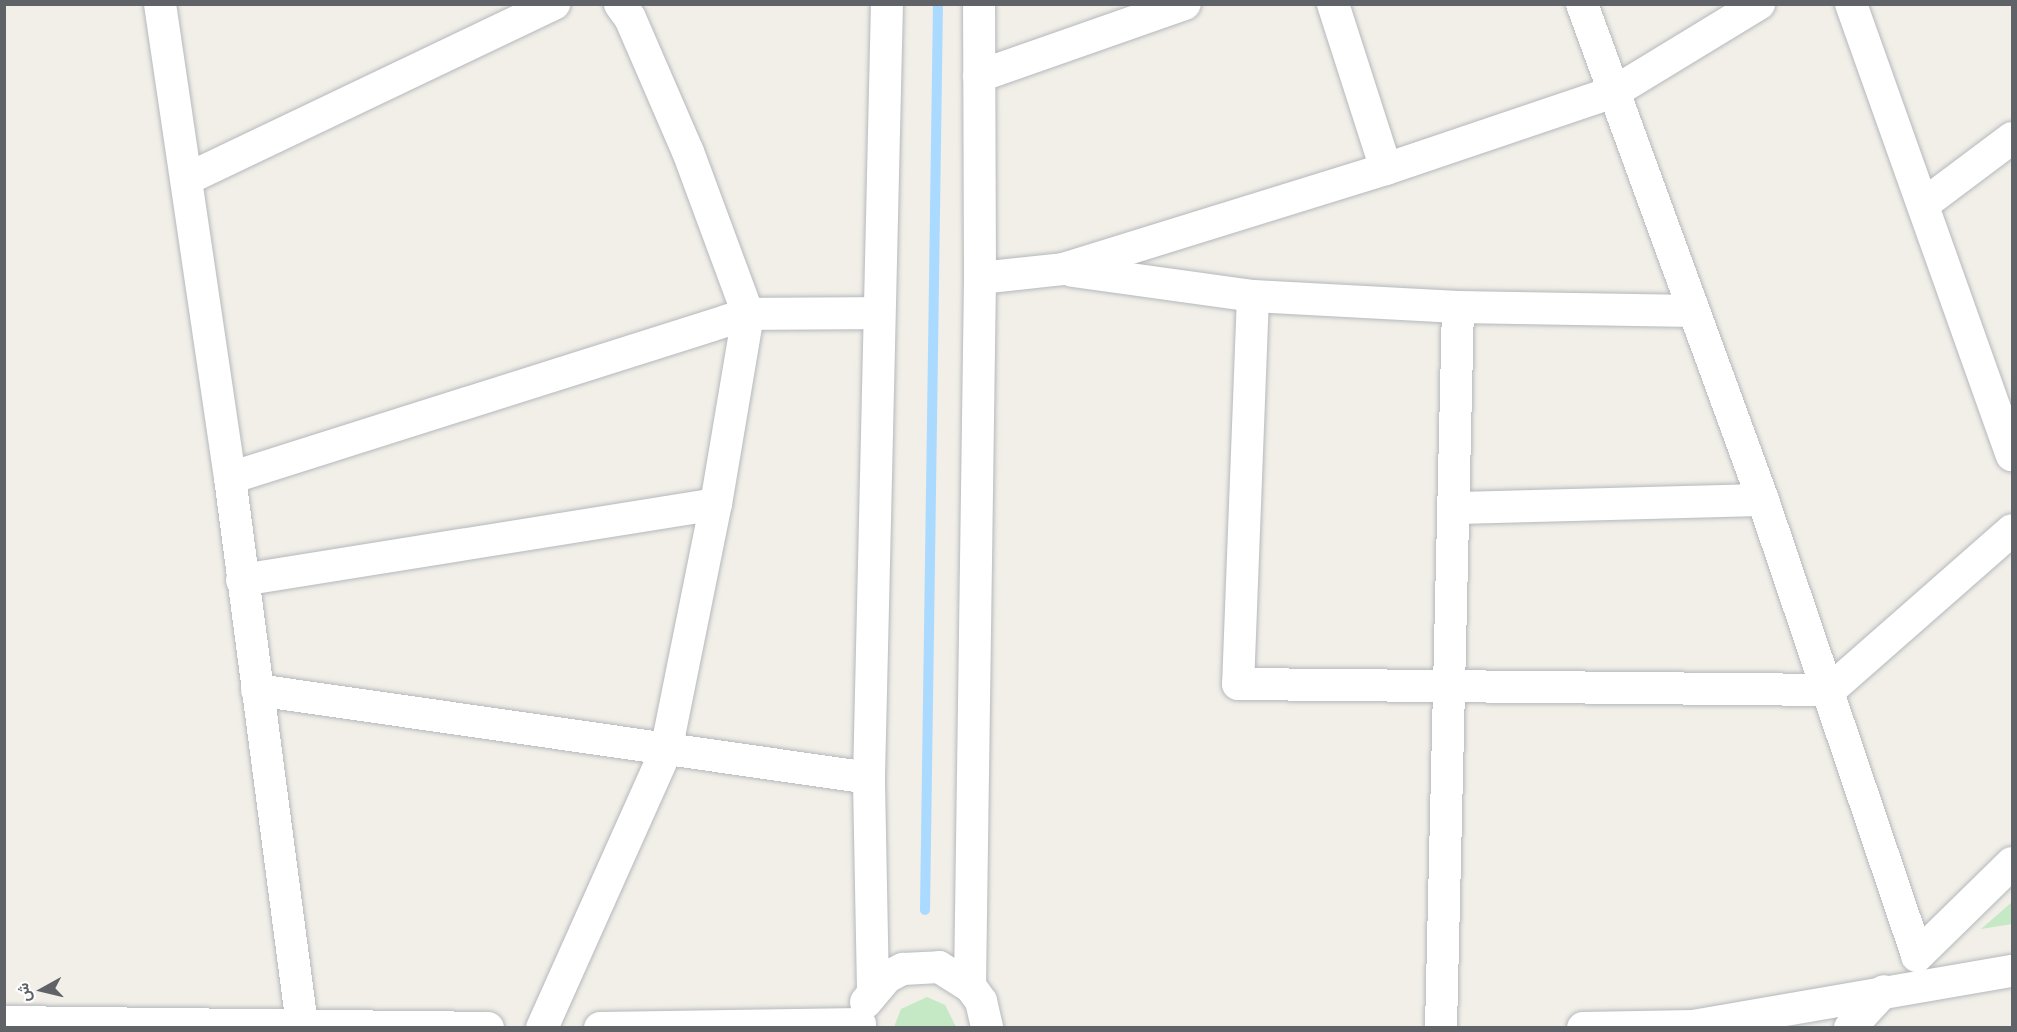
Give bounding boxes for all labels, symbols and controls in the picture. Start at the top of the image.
north arrow [12,960,72,1020]
text: ش [12,981,36,1004]

